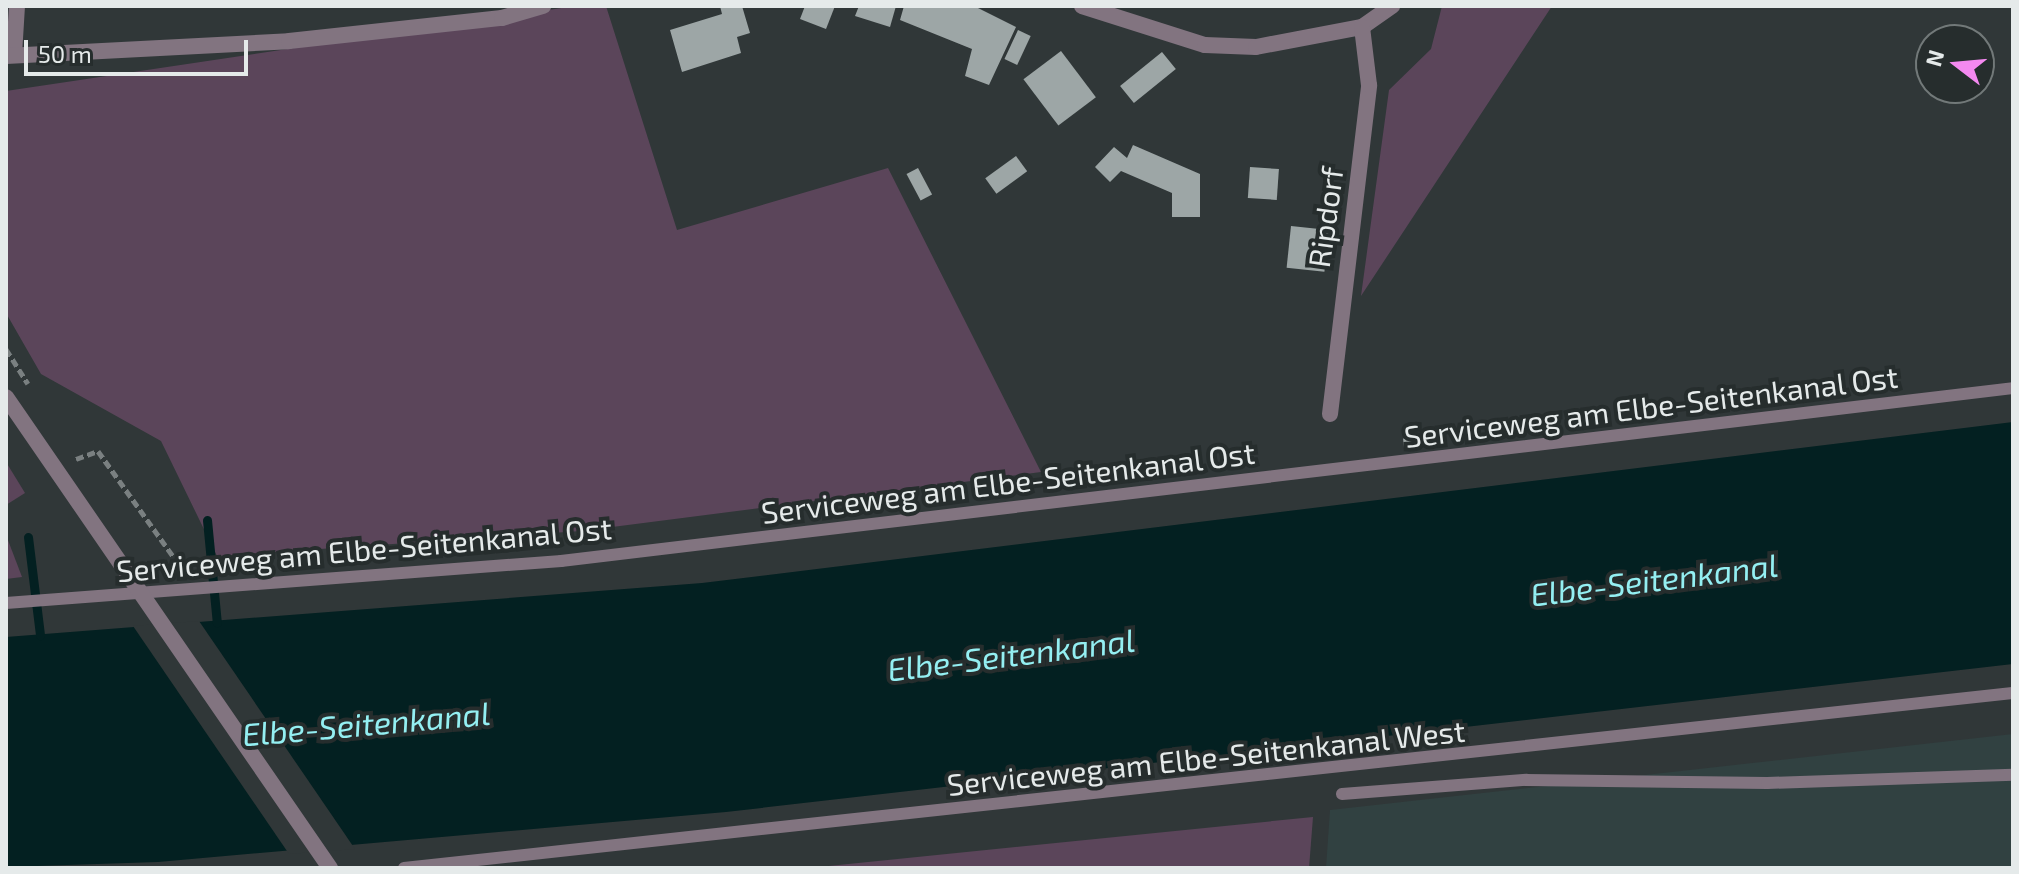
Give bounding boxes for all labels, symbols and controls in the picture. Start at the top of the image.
scale bar [28,24,252,74]
north arrow [1915,24,1995,104]
text: 50 m [38,39,92,68]
text: N [1919,47,1949,69]
street label: Ripdorf [1300,164,1350,270]
street label: Serviceweg am Elbe-Seitenkanal Ost [1402,358,1900,454]
street label: Serviceweg am Elbe-Seitenkanal Ost [759,434,1257,530]
street label: Serviceweg am Elbe-Seitenkanal Ost [114,509,614,589]
water label: Elbe-Seitenkanal [1528,545,1780,613]
water label: Elbe-Seitenkanal [885,620,1137,688]
water label: Elbe-Seitenkanal [240,693,492,753]
street label: Serviceweg am Elbe-Seitenkanal West [945,712,1467,802]

